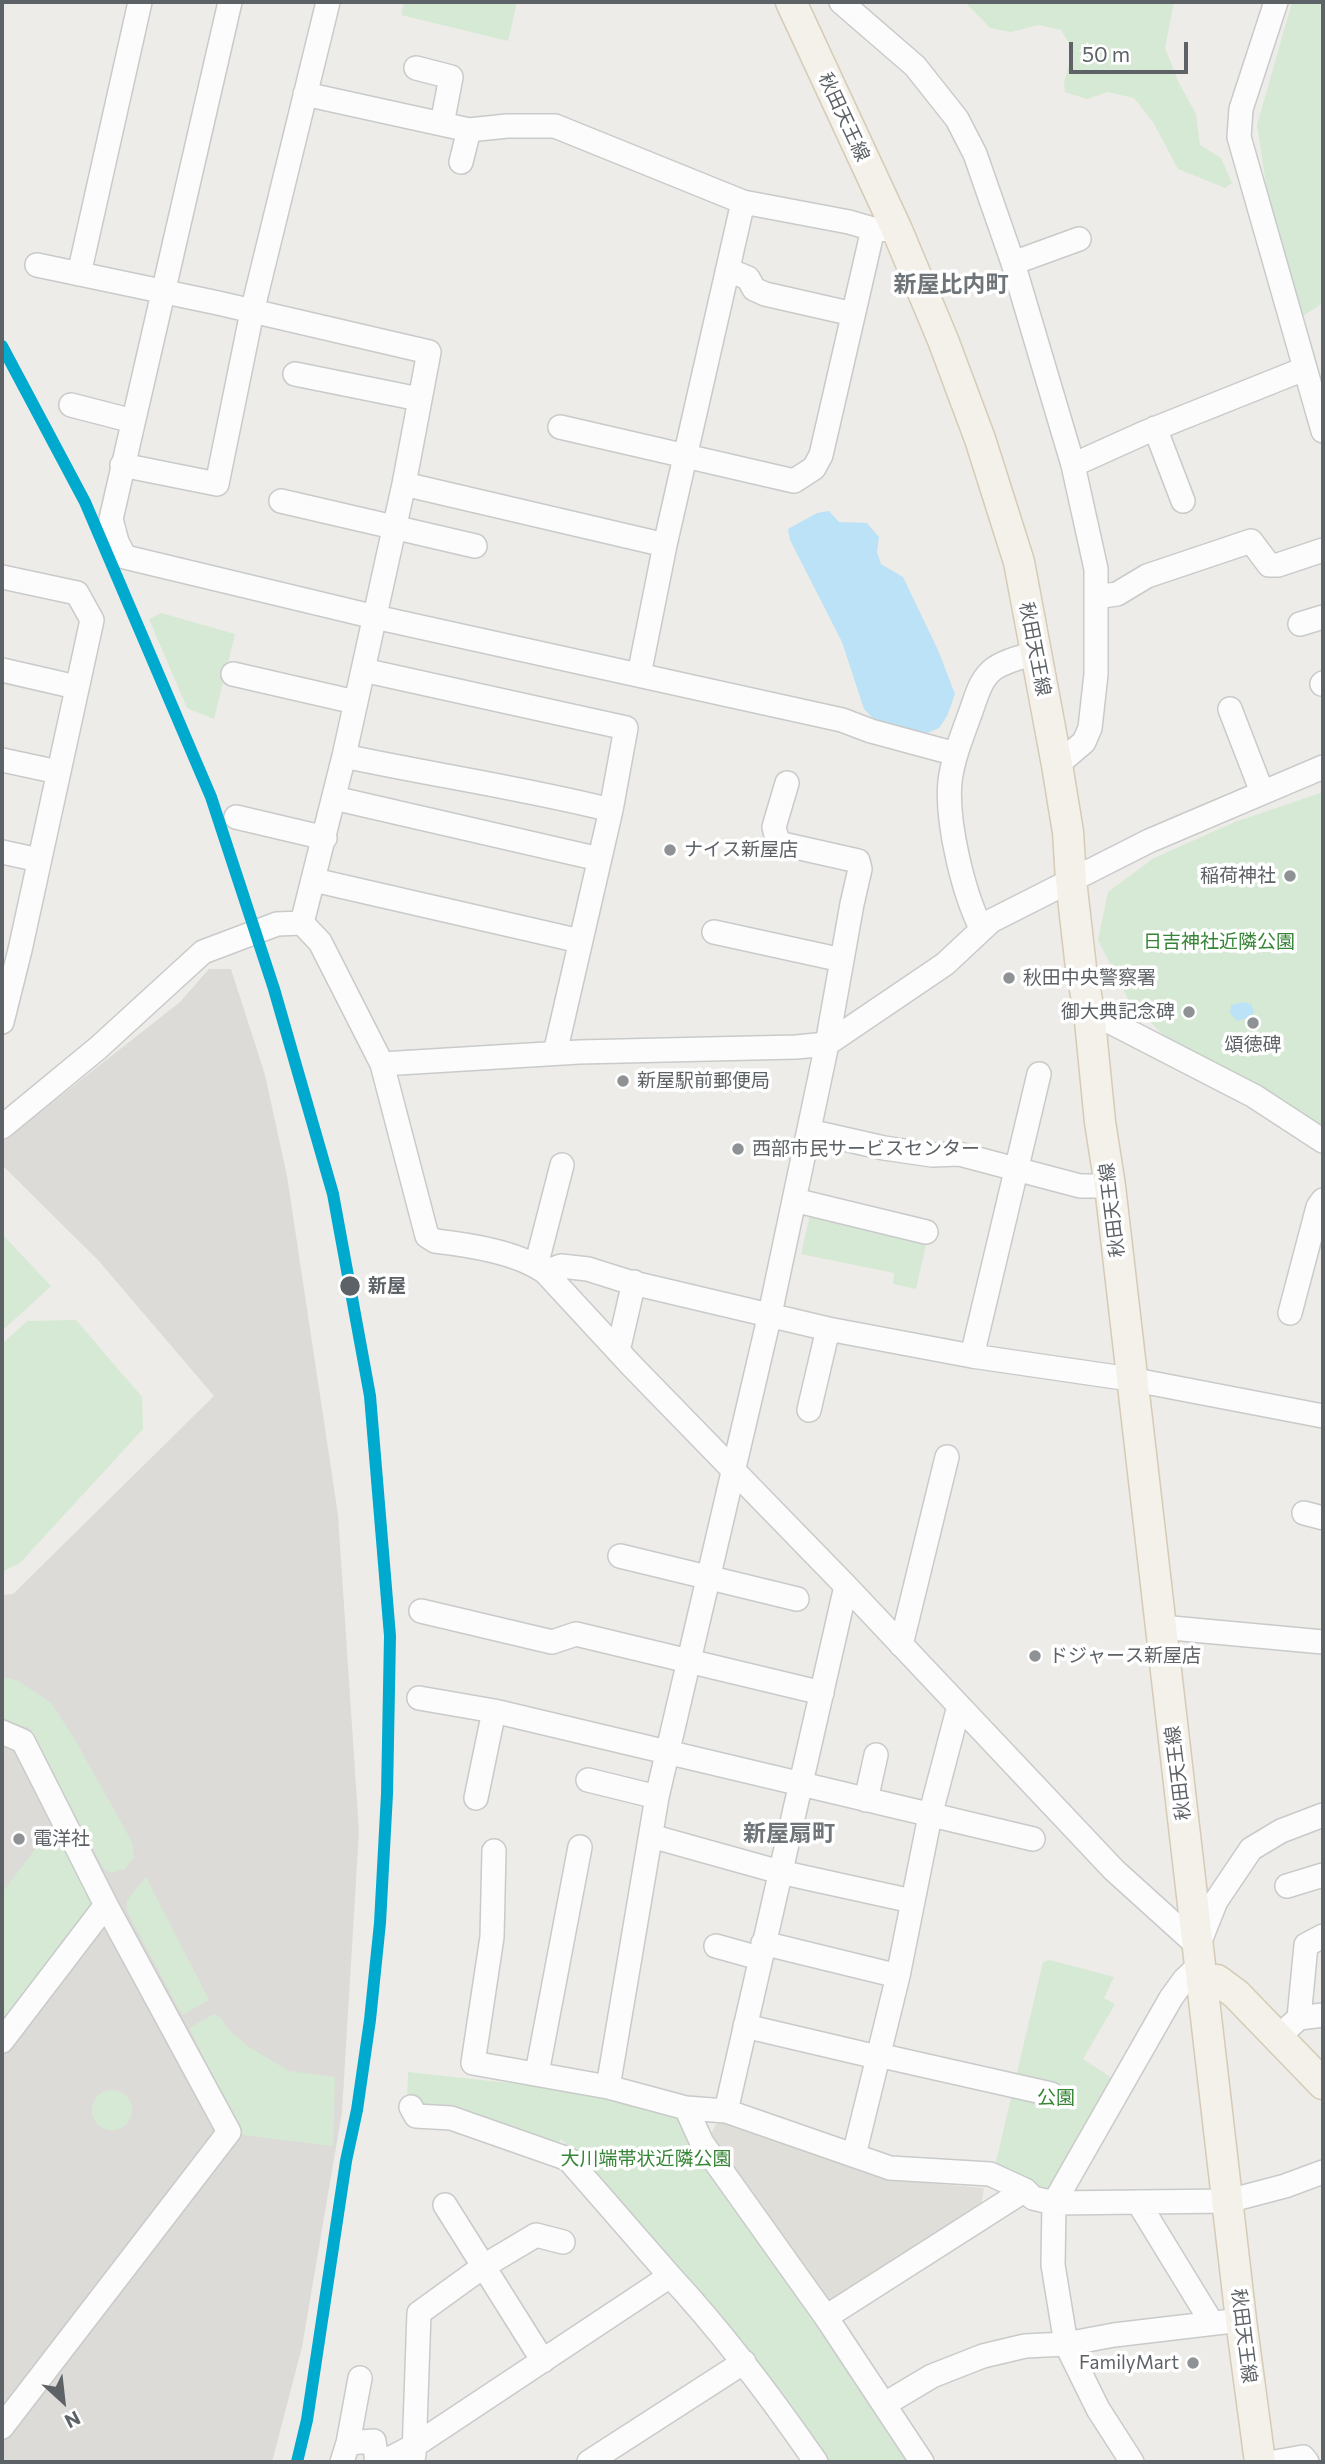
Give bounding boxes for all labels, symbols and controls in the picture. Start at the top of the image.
scale bar [1073,28,1192,72]
text: 50 m [1082,41,1130,66]
street label: 秋田天王線 [814,69,874,165]
district label: 新屋比内町 [894,270,1008,298]
street label: 秋田天王線 [1015,600,1055,698]
place label: ナイス新屋店 [684,839,798,861]
marker: ナイス新屋店 [662,842,678,858]
place label: 稲荷神社 [1200,865,1276,887]
marker: 稲荷神社 [1282,868,1298,884]
park label: 日吉神社近隣公園 [1143,931,1295,953]
place label: 秋田中央警察署 [1023,967,1156,989]
marker: 秋田中央警察署 [1001,970,1017,986]
place label: 御大典記念碑 [1061,1001,1175,1023]
marker: 御大典記念碑 [1181,1004,1197,1020]
marker: 頌徳碑 [1245,1015,1261,1031]
place label: 頌徳碑 [1225,1034,1281,1056]
place label: 新屋駅前郵便局 [637,1070,770,1092]
marker: 新屋駅前郵便局 [615,1073,631,1089]
place label: 西部市民サービスセンター [752,1138,980,1160]
marker: 西部市民サービスセンター [730,1141,746,1157]
street label: 秋田天王線 [1095,1161,1129,1259]
marker: 新屋 [338,1274,362,1298]
place label: 新屋 [368,1275,406,1297]
place label: ドジャース新屋店 [1049,1645,1201,1667]
marker: ドジャース新屋店 [1027,1648,1043,1664]
street label: 秋田天王線 [1161,1724,1195,1822]
district label: 新屋扇町 [743,1819,835,1847]
place label: 電洋社 [33,1828,90,1850]
marker: 電洋社 [11,1831,27,1847]
park label: 公園 [1037,2087,1075,2109]
park label: 大川端帯状近隣公園 [561,2148,731,2170]
street label: 秋田天王線 [1227,2287,1261,2385]
place label: FamilyMart [1079,2352,1179,2374]
marker: FamilyMart [1185,2355,1201,2371]
north arrow [28,2366,98,2436]
text: N [61,2407,84,2434]

